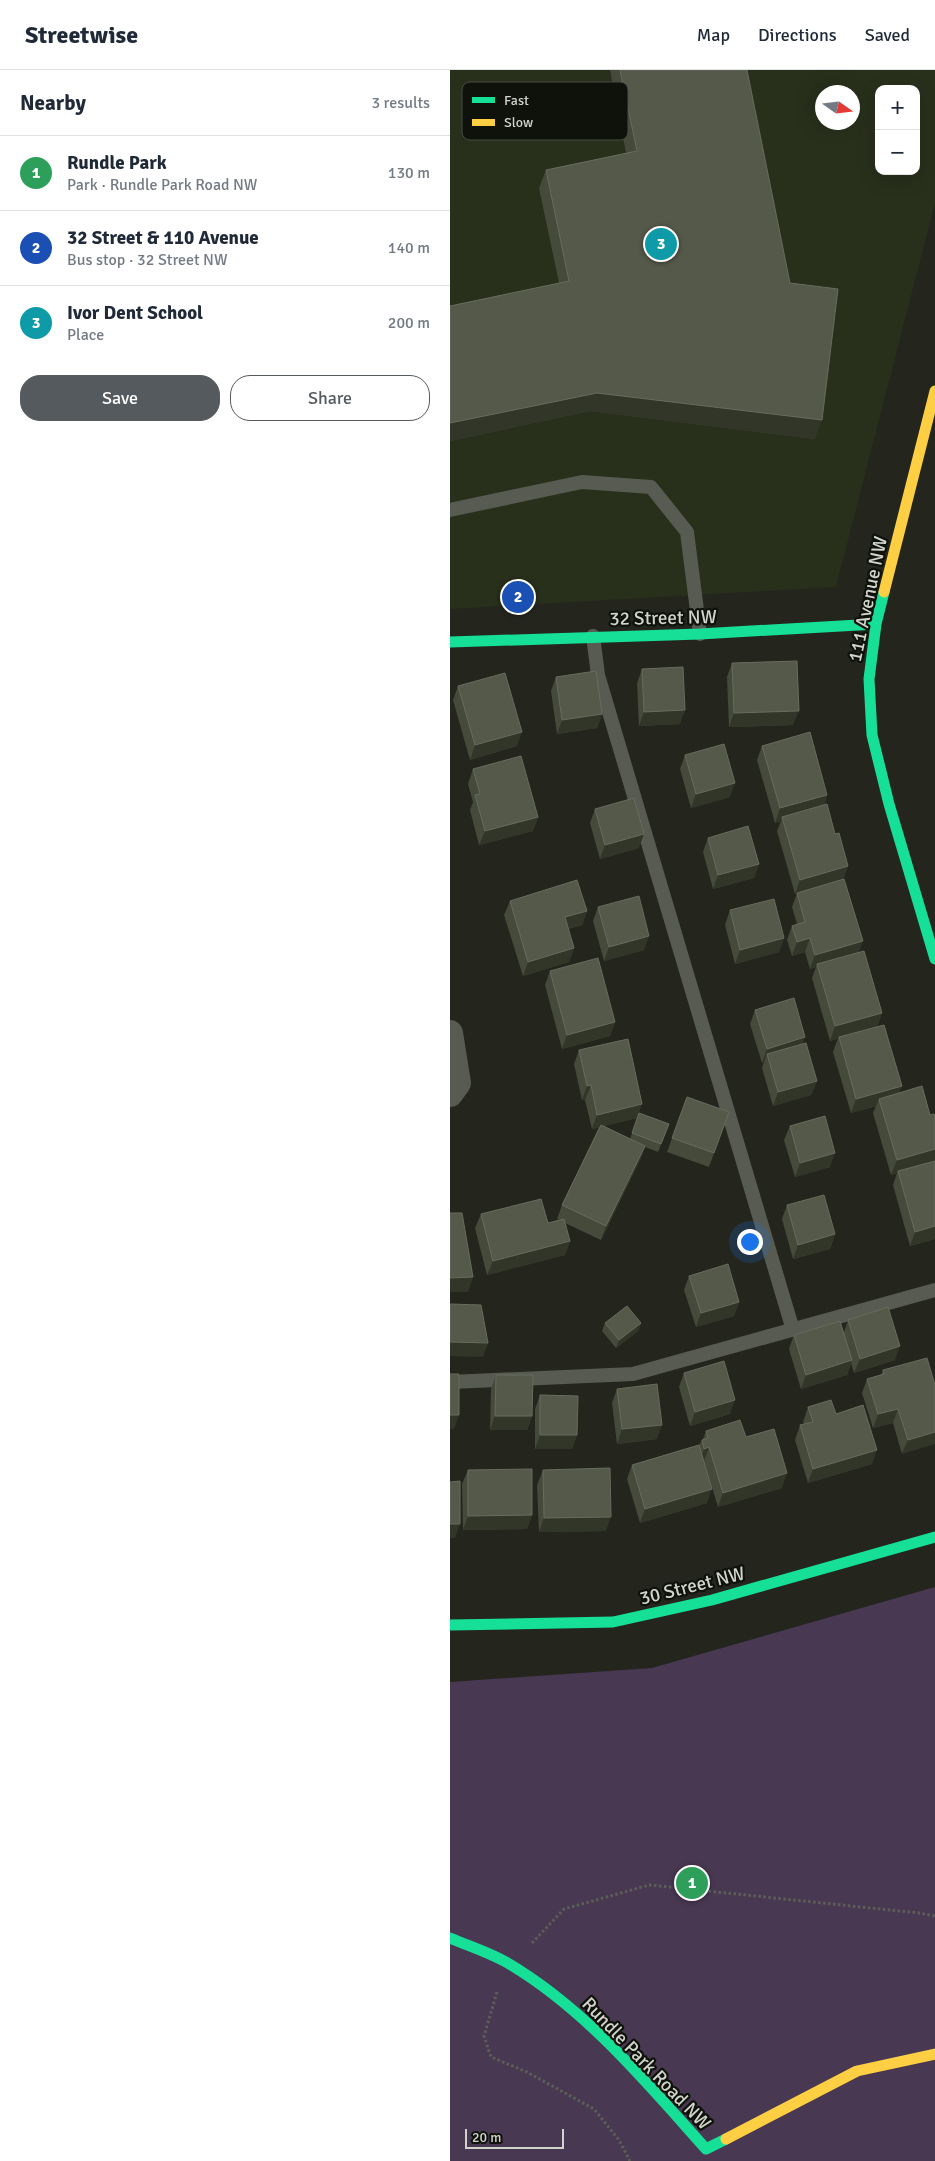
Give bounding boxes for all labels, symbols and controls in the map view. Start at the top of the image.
text: Streetwise [25,20,138,50]
text: Map [697,24,730,46]
text: Directions [758,24,837,46]
text: Saved [865,24,910,46]
legend [462,82,628,140]
north arrow [815,85,860,130]
map controls [875,85,920,175]
button: + [875,85,920,130]
text: Nearby [20,90,86,116]
text: Fast [504,92,529,109]
text: 3 results [371,93,430,113]
text: Slow [504,114,533,131]
button: − [875,130,920,175]
text: Rundle Park [67,151,167,175]
text: 1 [32,163,40,183]
text: 130 m [388,163,430,183]
text: Park · Rundle Park Road NW [67,175,257,195]
pin: 3 [645,225,677,263]
text: 32 Street & 110 Avenue [67,226,259,250]
text: 2 [32,238,40,258]
text: 140 m [388,238,430,258]
text: Bus stop · 32 Street NW [67,250,228,270]
text: Ivor Dent School [67,301,203,325]
text: 3 [32,313,40,333]
text: 200 m [388,313,430,333]
text: Place [67,325,104,345]
button: Save [20,375,220,421]
button: Share [230,375,430,421]
street label: 111 Avenue NW [843,534,893,664]
pin: 2 [502,578,534,616]
street label: 32 Street NW [609,605,717,631]
your location [737,1229,763,1255]
street label: 30 Street NW [637,1561,747,1611]
pin: 1 [676,1864,708,1902]
street label: Rundle Park Road NW [577,1992,716,2135]
scale bar [465,2126,564,2149]
text: 20 m [472,2129,501,2146]

